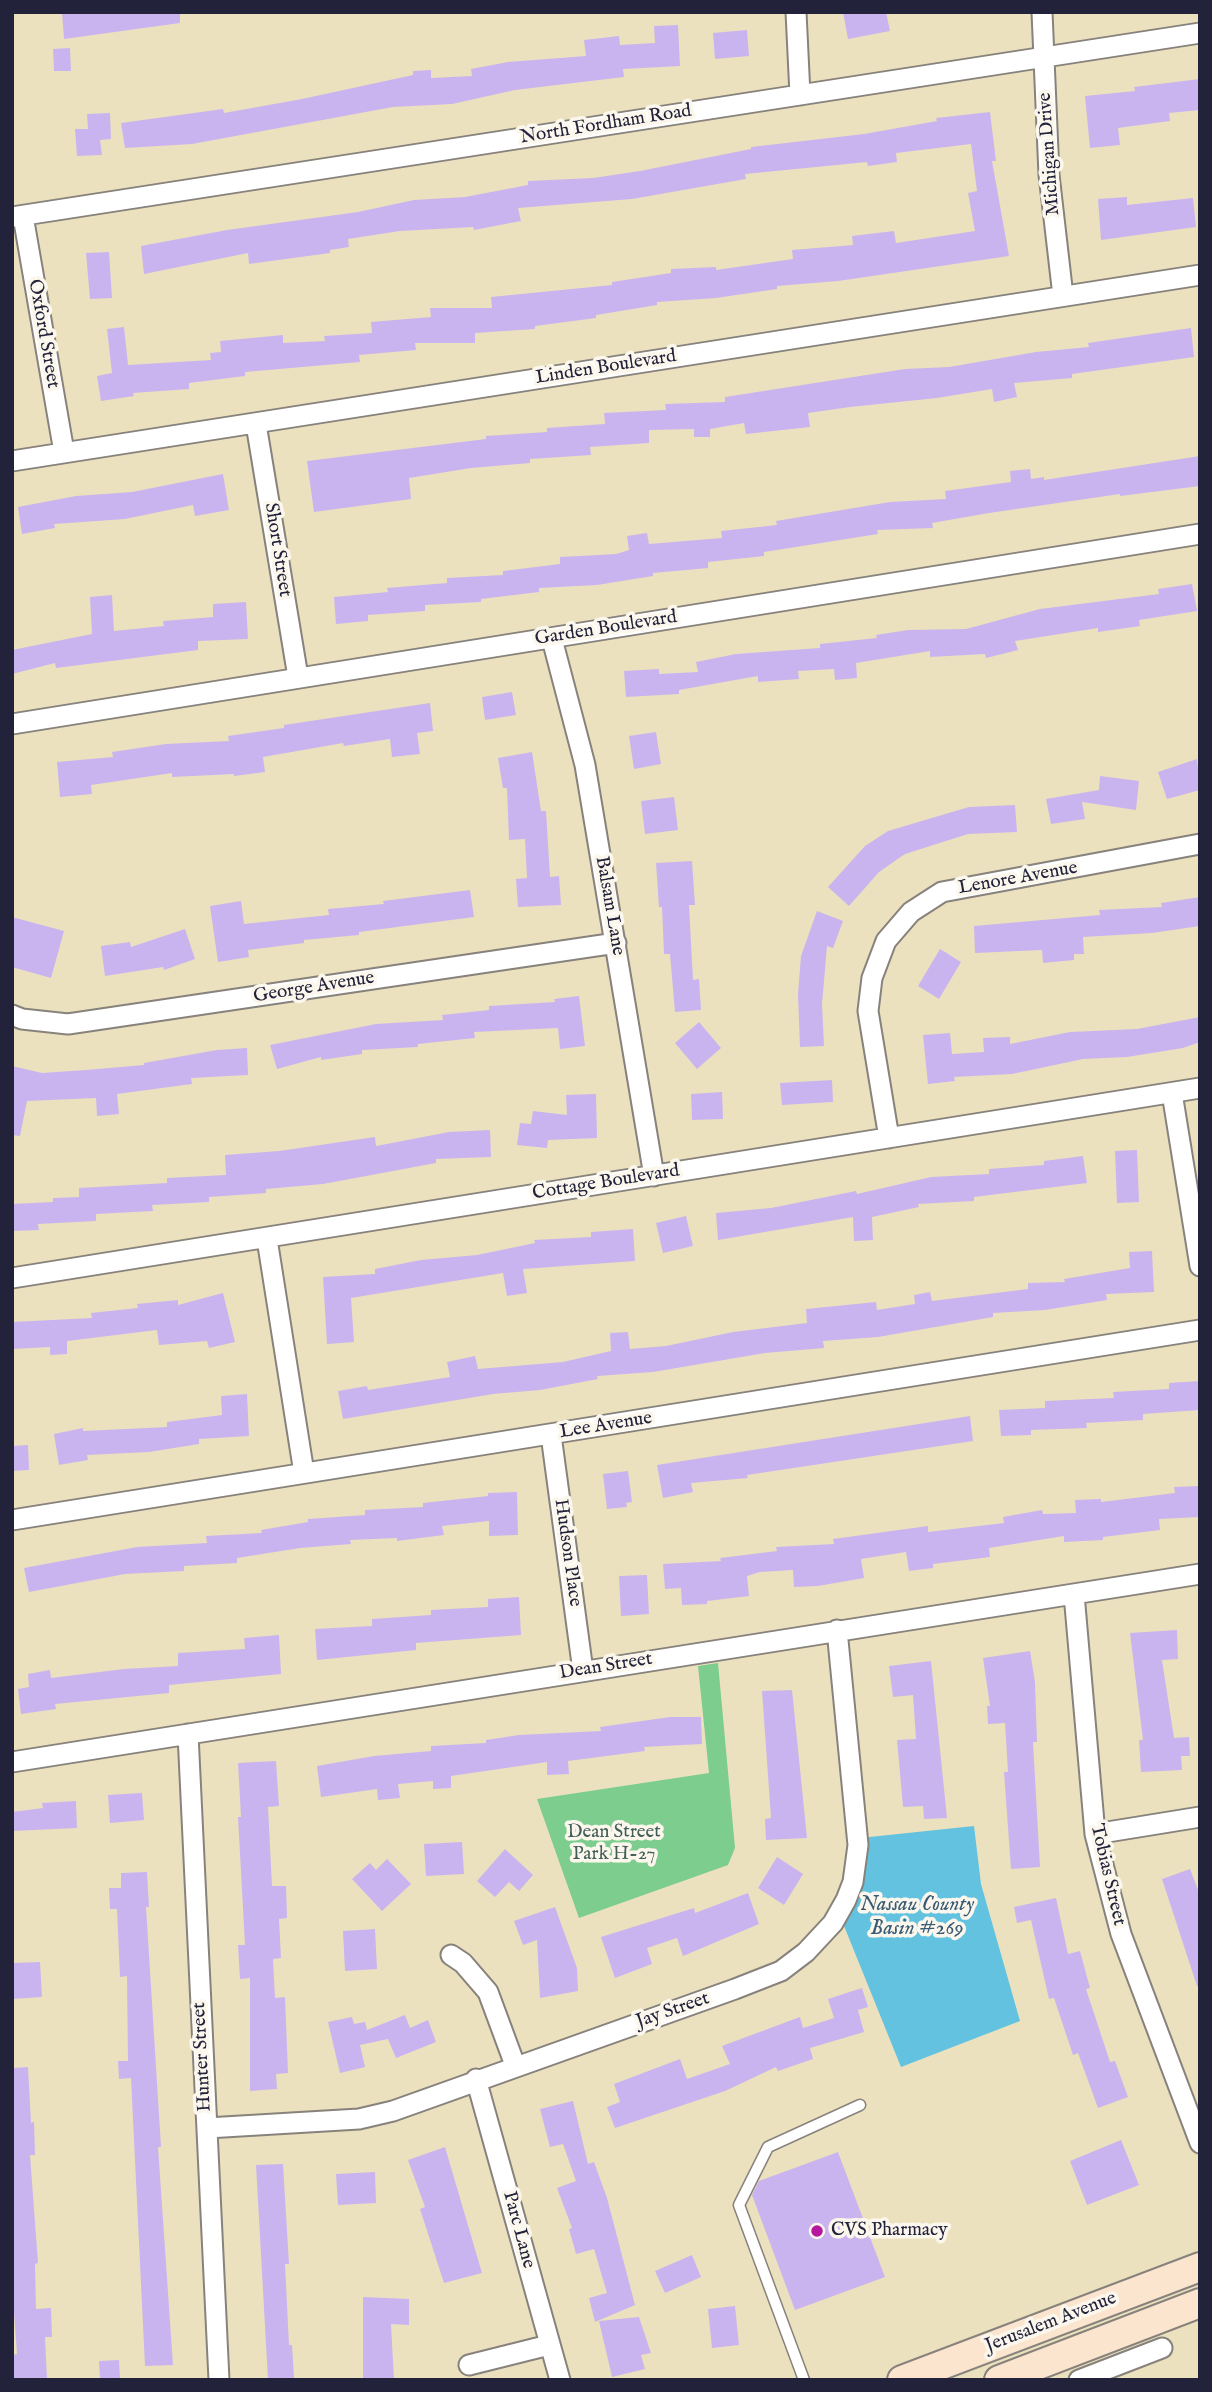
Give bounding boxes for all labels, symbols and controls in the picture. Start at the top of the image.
street label: Michigan Drive [1034,92,1066,216]
street label: North Fordham Road [519,100,693,150]
street label: Oxford Street [22,278,64,390]
street label: Linden Boulevard [534,346,678,390]
street label: Short Street [258,501,296,599]
street label: Garden Boulevard [533,607,679,651]
street label: Balsam Lane [589,855,629,957]
street label: Lenore Avenue [957,857,1079,901]
street label: George Avenue [252,967,376,1009]
street label: Cottage Boulevard [531,1160,681,1206]
street label: Lee Avenue [558,1407,654,1445]
street label: Hudson Place [548,1498,586,1608]
street label: Dean Street [558,1648,654,1686]
park label: Dean Street Park H-27 [567,1822,661,1866]
street label: Tobias Street [1084,1822,1130,1928]
water label: Nassau County Basin #269 [860,1893,974,1943]
street label: Jay Street [633,1988,713,2034]
street label: Hunter Street [189,2002,217,2112]
street label: Parc Lane [497,2189,539,2271]
place label: CVS Pharmacy [831,2220,948,2242]
marker: CVS Pharmacy [809,2223,825,2239]
street label: Jerusalem Avenue [982,2288,1120,2358]

